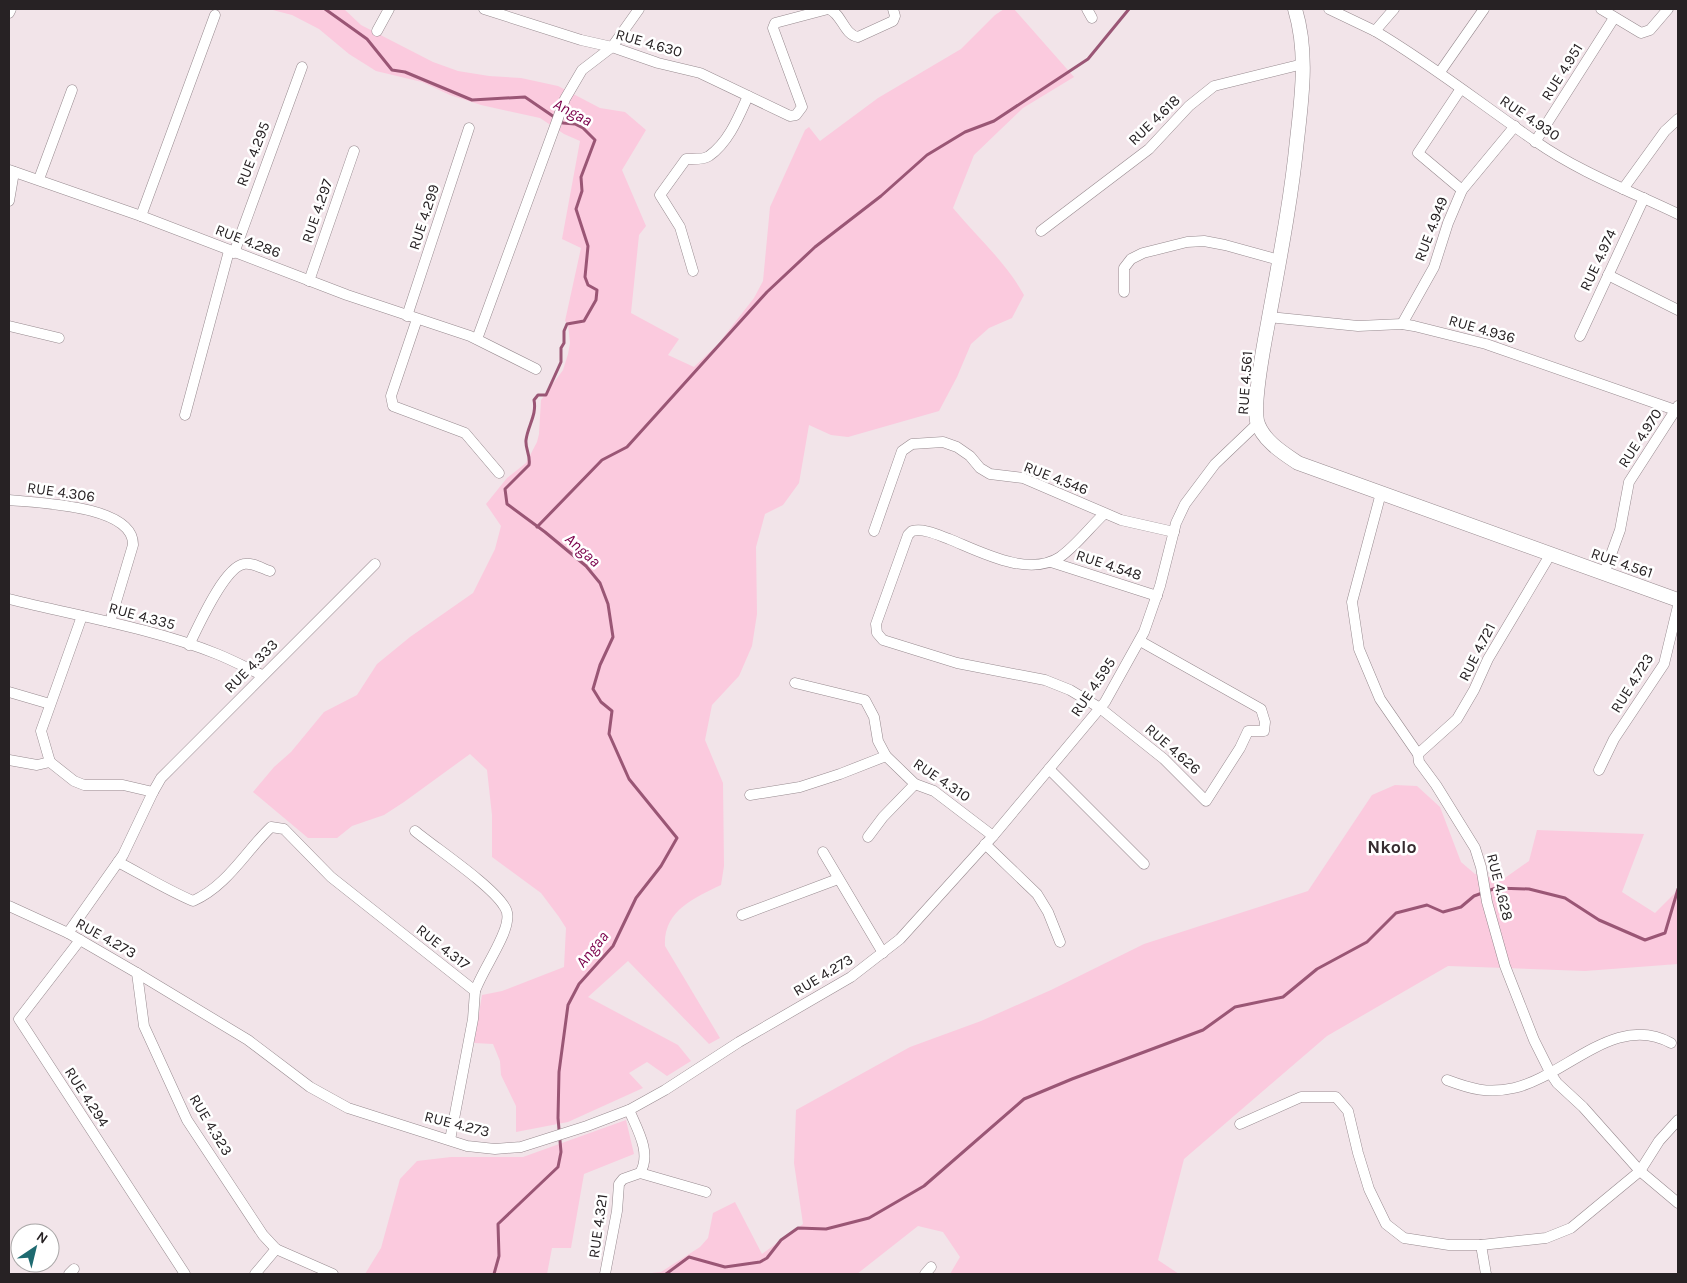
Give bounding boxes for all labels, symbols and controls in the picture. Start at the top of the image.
street label: RUE 4.630 [614,25,684,61]
street label: RUE 4.951 [1537,40,1587,104]
street label: RUE 4.618 [1124,91,1184,149]
street label: RUE 4.930 [1497,91,1563,145]
water label: Angaa [550,94,596,130]
street label: RUE 4.295 [232,119,274,189]
street label: RUE 4.297 [298,177,336,245]
street label: RUE 4.299 [405,182,443,252]
street label: RUE 4.949 [1410,194,1452,264]
street label: RUE 4.286 [213,220,283,262]
street label: RUE 4.974 [1576,226,1620,294]
street label: RUE 4.936 [1447,311,1517,347]
street label: RUE 4.561 [1234,350,1256,416]
street label: RUE 4.970 [1614,405,1666,471]
street label: RUE 4.546 [1021,458,1091,498]
street label: RUE 4.306 [26,478,96,506]
water label: Angaa [561,529,605,571]
street label: RUE 4.561 [1589,544,1655,582]
street label: RUE 4.548 [1074,546,1144,584]
street label: RUE 4.335 [107,598,177,634]
street label: RUE 4.721 [1455,620,1499,684]
street label: RUE 4.333 [220,635,282,697]
street label: RUE 4.723 [1607,650,1657,716]
street label: RUE 4.595 [1067,654,1119,720]
street label: RUE 4.626 [1141,720,1205,778]
street label: RUE 4.310 [910,754,974,806]
district label: Nkolo [1367,836,1417,858]
street label: RUE 4.628 [1483,852,1517,922]
street label: RUE 4.273 [73,914,139,962]
street label: RUE 4.317 [413,921,473,973]
water label: Angaa [572,927,612,971]
street label: RUE 4.273 [790,950,856,1000]
street label: RUE 4.294 [61,1064,113,1131]
street label: RUE 4.323 [186,1091,236,1159]
street label: RUE 4.273 [422,1107,492,1141]
street label: RUE 4.321 [585,1193,611,1259]
north arrow [10,1223,60,1273]
text: N [33,1228,51,1248]

